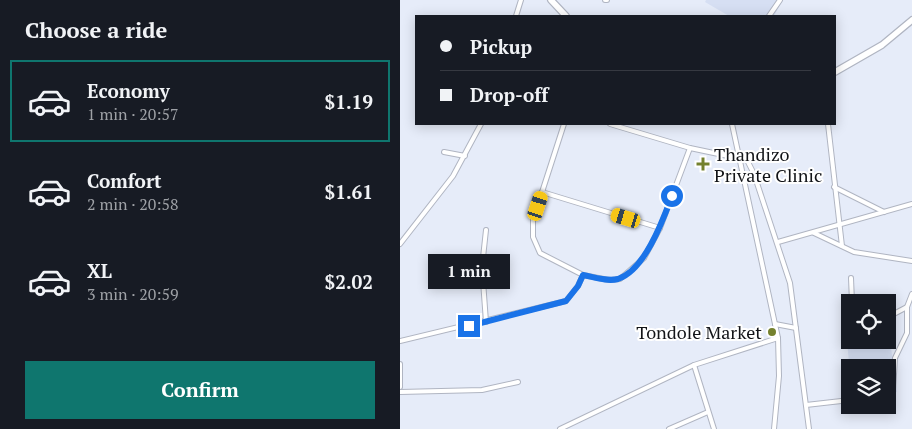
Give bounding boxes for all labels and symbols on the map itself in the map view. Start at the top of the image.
place label: Thandizo Private Clinic [714,142,822,187]
marker: Thandizo Private Clinic [696,157,710,171]
route start [661,185,683,207]
car [526,189,549,223]
car [609,206,642,230]
callout: 1 min [428,254,510,288]
route end [458,315,480,337]
place label: Tondole Market [636,320,762,344]
marker: Tondole Market [766,326,778,338]

